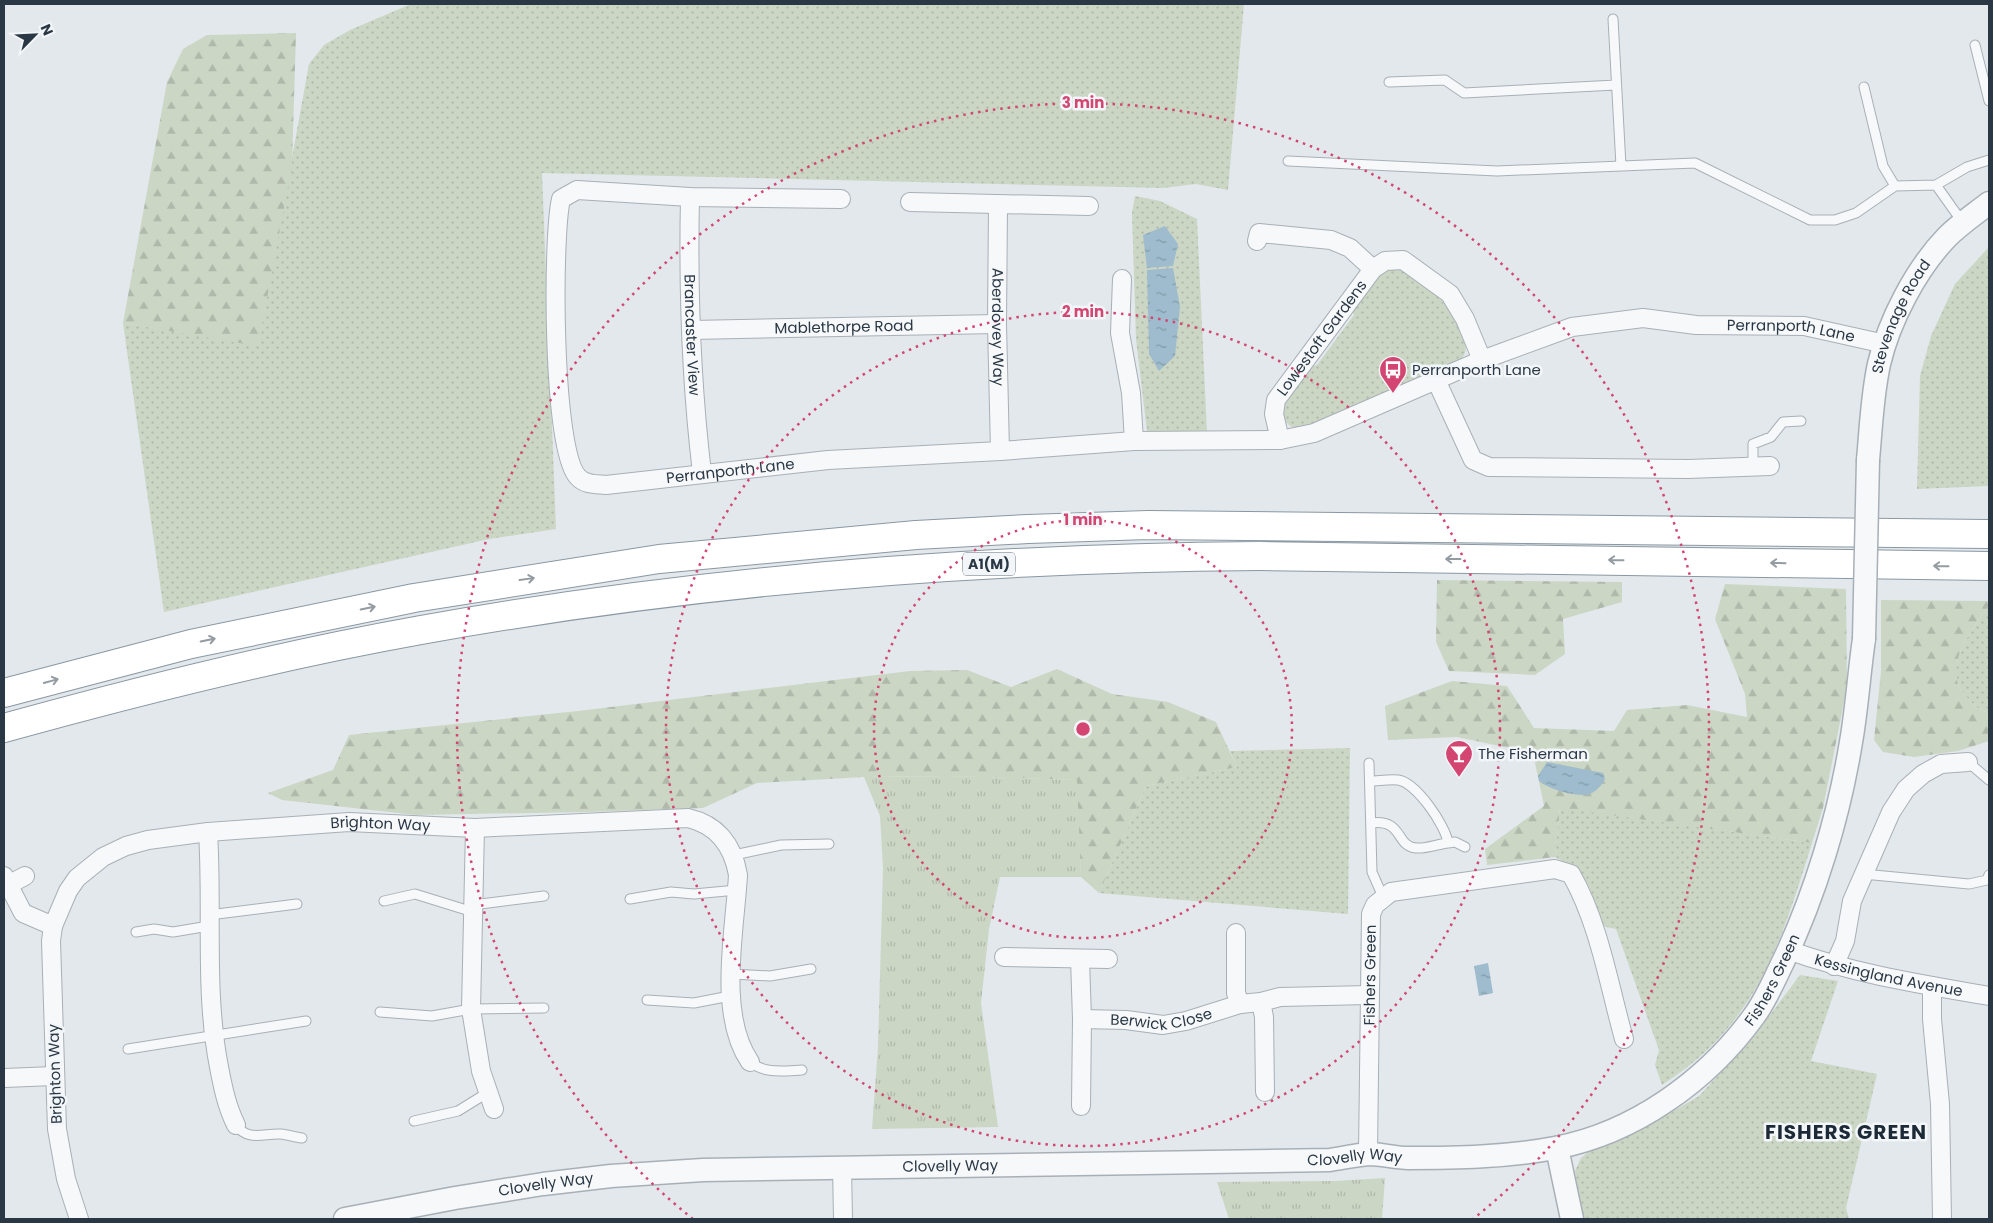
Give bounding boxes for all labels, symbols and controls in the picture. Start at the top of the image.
north arrow [10,10,60,60]
text: N [36,21,58,39]
text: 3 min [1062,92,1104,113]
street label: Stevenage Road [1866,255,1935,375]
street label: Aberdovey Way [987,268,1009,387]
street label: Brancaster View [680,274,706,397]
street label: Lowestoft Gardens [1272,275,1372,400]
text: 2 min [1062,301,1104,322]
street label: Perranporth Lane [1727,314,1857,347]
street label: Mablethorpe Road [774,315,914,338]
bus stop icon: Perranporth Lane [1378,355,1408,394]
place label: Perranporth Lane [1412,359,1541,380]
street label: Perranporth Lane [665,453,796,488]
text: 1 min [1063,509,1103,530]
road number: A1(M) [963,552,1015,576]
one-way arrow [1445,554,1462,564]
one-way arrow [1608,555,1624,565]
one-way arrow [1770,558,1786,567]
one-way arrow [1933,561,1949,570]
one-way arrow [519,574,535,584]
one-way arrow [359,602,375,612]
one-way arrow [200,635,216,645]
one-way arrow [42,675,58,685]
centre of rings [1074,720,1092,738]
bar icon: The Fisherman [1444,739,1474,778]
place label: The Fisherman [1478,743,1588,764]
street label: Brighton Way [330,811,431,836]
street label: Fishers Green [1359,924,1381,1026]
street label: Fishers Green [1739,931,1804,1030]
street label: Kessingland Avenue [1812,948,1964,1001]
street label: Berwick Close [1110,1002,1215,1035]
street label: Brighton Way [42,1023,67,1124]
district label: FISHERS GREEN [1765,1118,1927,1146]
street label: Clovelly Way [1307,1143,1404,1170]
street label: Clovelly Way [902,1154,999,1177]
street label: Clovelly Way [497,1167,595,1201]

